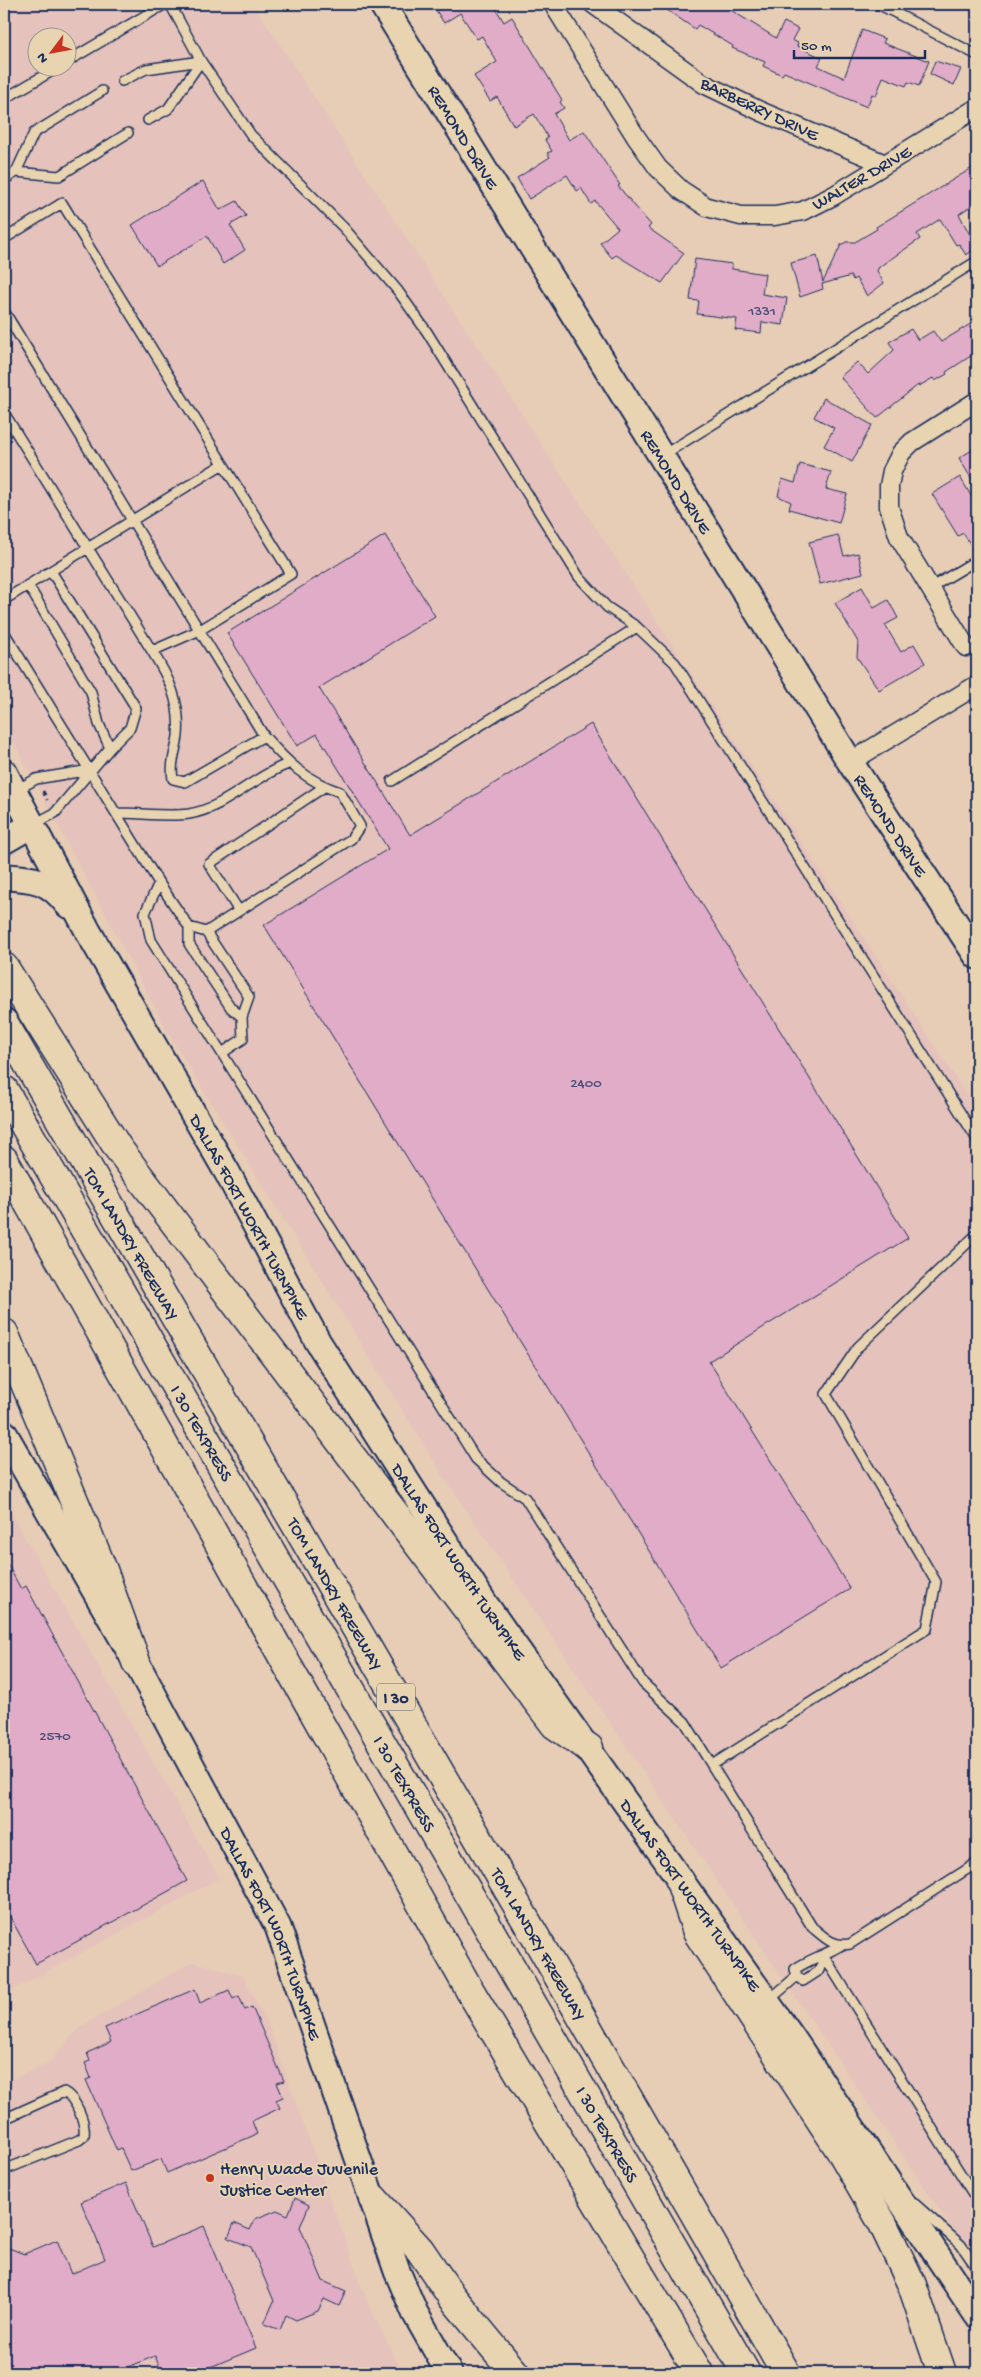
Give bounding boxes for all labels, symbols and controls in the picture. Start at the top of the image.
north arrow [28,28,78,78]
scale bar [794,28,925,60]
text: 50 m [801,38,832,56]
text: N [33,49,53,66]
street label: BARBERRY DRIVE [696,73,822,147]
street label: REMOND DRIVE [422,82,502,195]
street label: WALTER DRIVE [809,142,916,216]
house number: 1331 [747,303,776,321]
street label: REMOND DRIVE [635,427,715,539]
street label: REMOND DRIVE [848,771,931,882]
house number: 2400 [570,1075,602,1093]
street label: DALLAS FORT WORTH TURNPIKE [183,1111,312,1324]
street label: TOM LANDRY FREEWAY [77,1164,183,1325]
street label: I 30 TEXPRESS [164,1382,236,1486]
street label: DALLAS FORT WORTH TURNPIKE [385,1460,530,1666]
street label: TOM LANDRY FREEWAY [281,1514,386,1675]
road number: I 30 [377,1684,415,1710]
house number: 2570 [39,1728,71,1746]
street label: I 30 TEXPRESS [367,1733,439,1837]
street label: DALLAS FORT WORTH TURNPIKE [613,1795,765,1997]
street label: DALLAS FORT WORTH TURNPIKE [213,1823,324,2044]
street label: TOM LANDRY FREEWAY [484,1864,589,2025]
street label: I 30 TEXPRESS [570,2083,642,2188]
place label: Henry Wade Juvenile Justice Center [220,2160,379,2202]
marker: Henry Wade Juvenile Justice Center [204,2172,216,2184]

